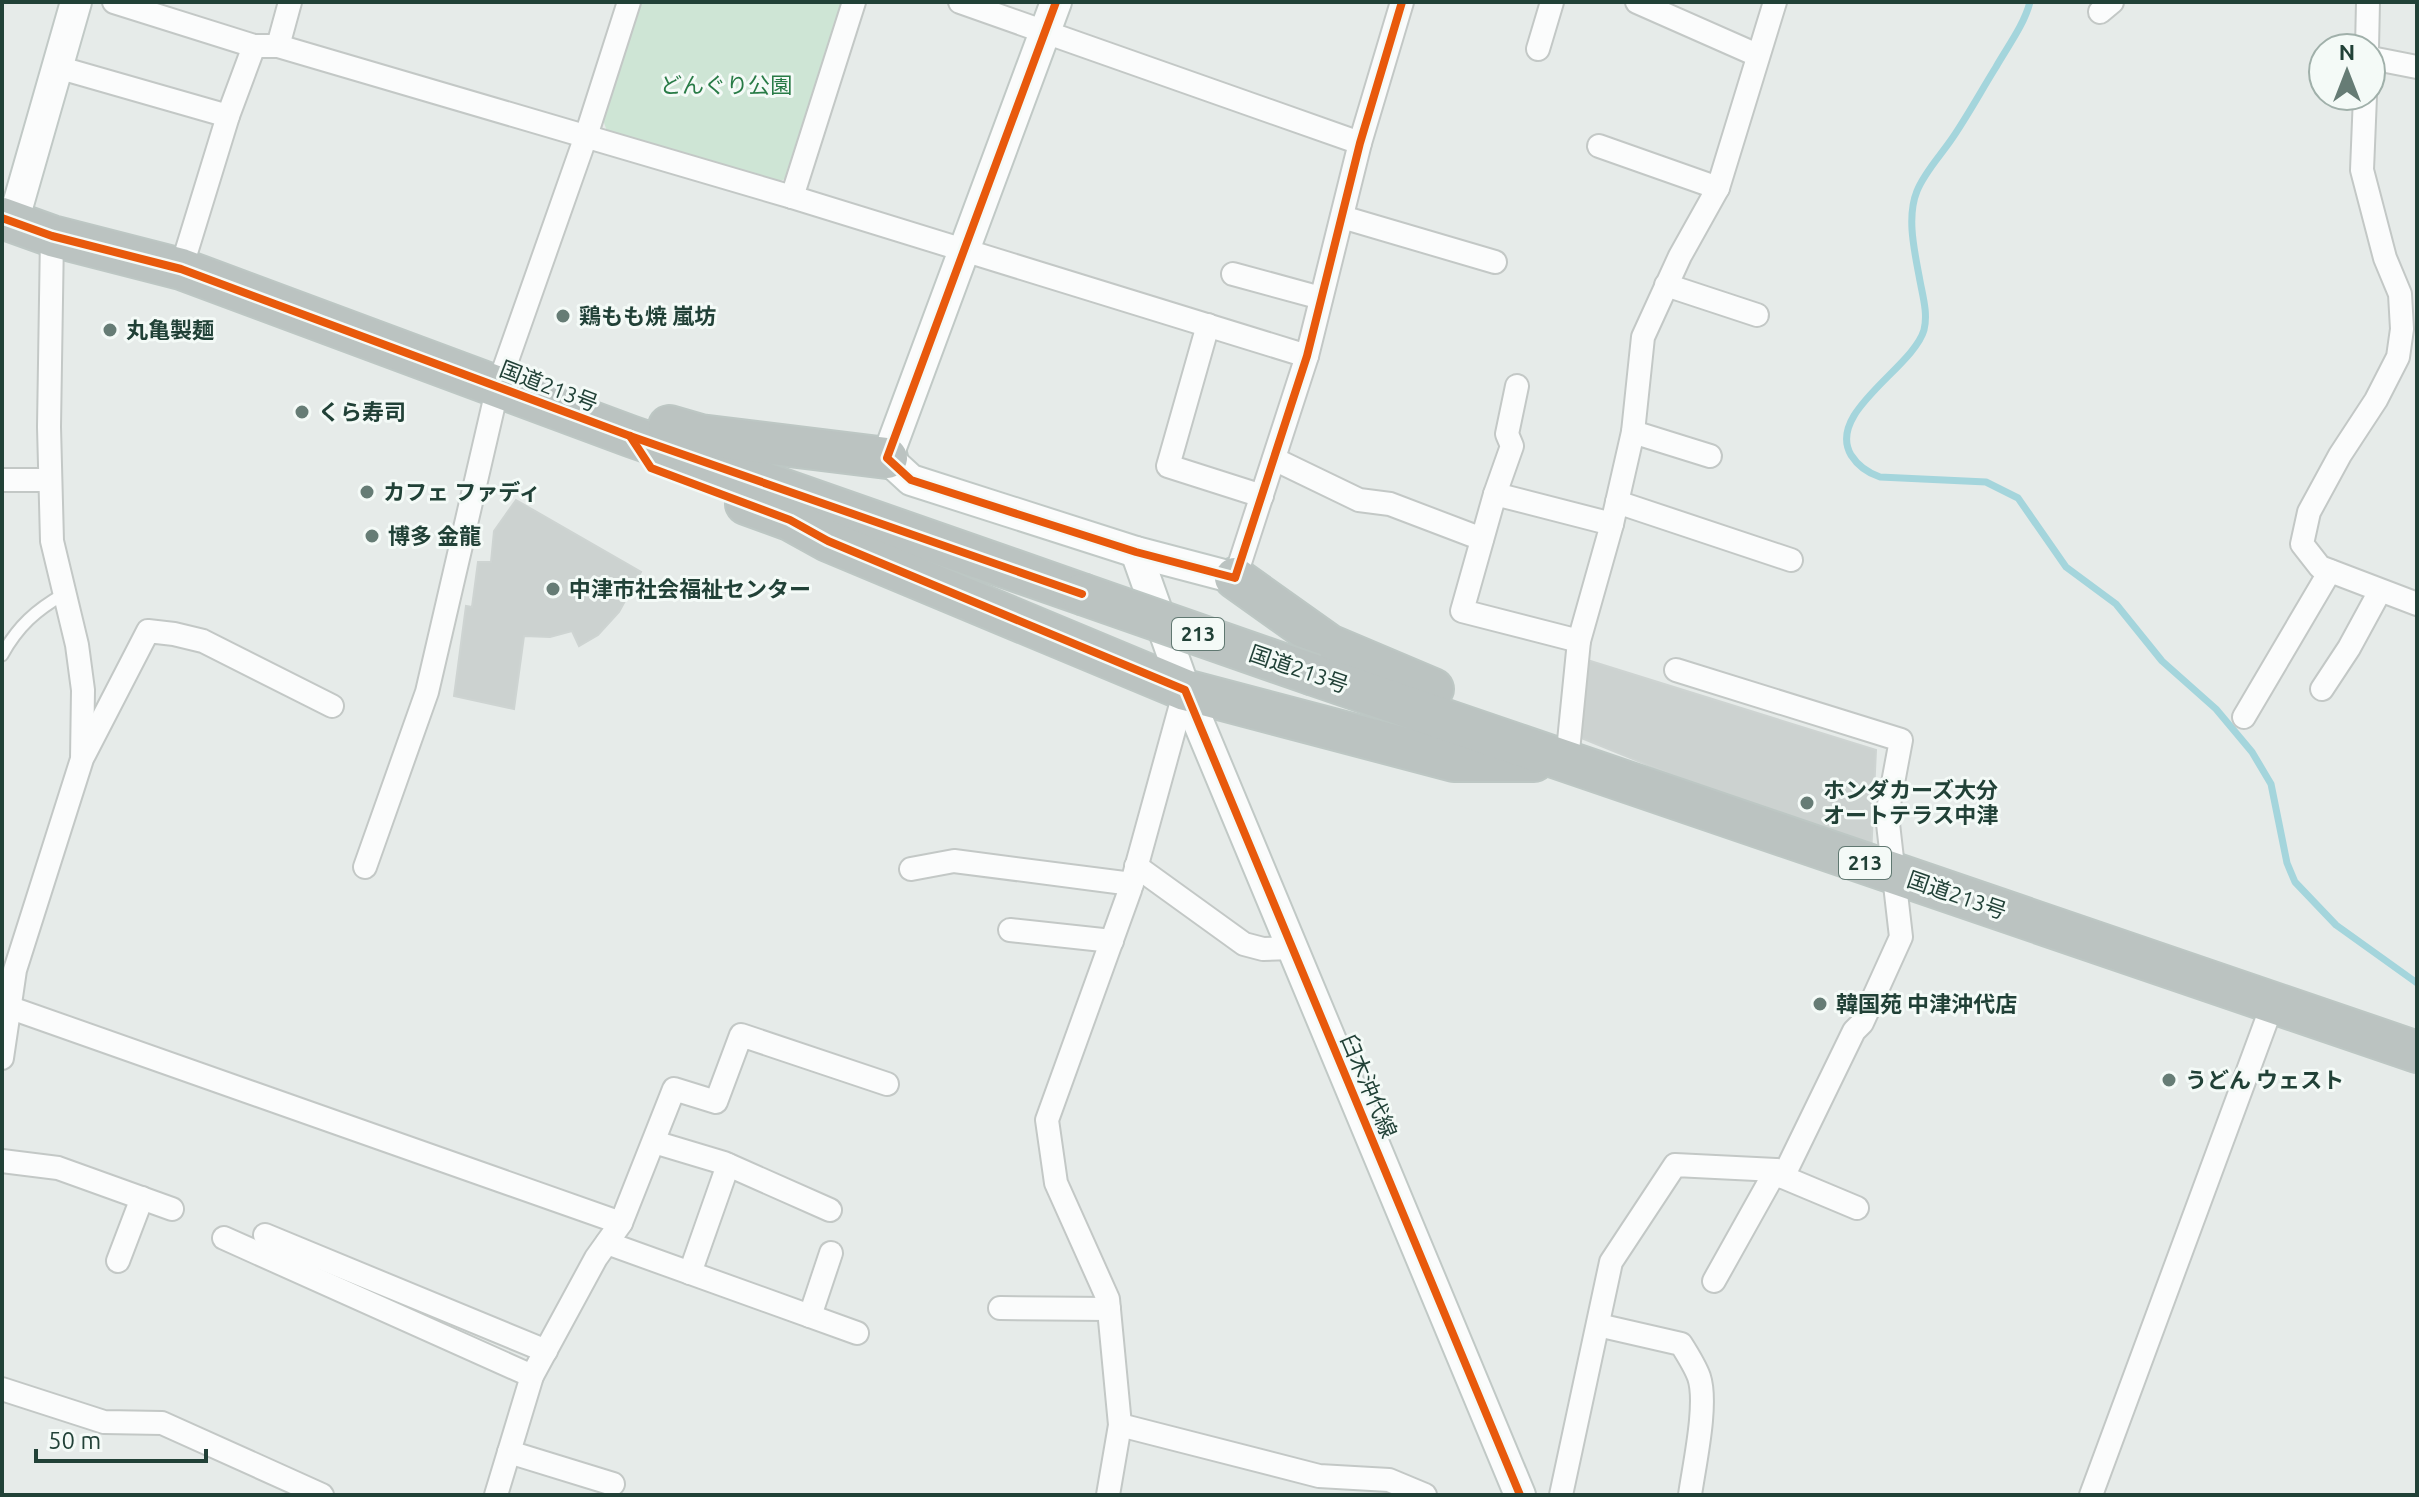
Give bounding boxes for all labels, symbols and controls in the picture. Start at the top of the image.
north arrow [2307,32,2387,112]
text: N [2339,39,2355,64]
park label: どんぐり公園 [660,72,792,97]
place label: 鶏もも焼 嵐坊 [579,303,716,328]
marker: 鶏もも焼 嵐坊 [554,307,572,325]
place label: 丸亀製麺 [126,317,214,342]
marker: 丸亀製麺 [101,321,119,339]
street label: 国道213号 [497,355,602,416]
place label: くら寿司 [318,399,406,424]
marker: くら寿司 [293,403,311,421]
place label: カフェ ファディ [383,479,541,504]
marker: カフェ ファディ [358,483,376,501]
place label: 博多 金龍 [388,523,481,548]
marker: 博多 金龍 [363,527,381,545]
place label: 中津市社会福祉センター [569,576,811,601]
marker: 中津市社会福祉センター [544,580,562,598]
road number: 213 [1172,618,1224,650]
street label: 国道213号 [1246,640,1352,697]
place label: ホンダカーズ大分 オートテラス中津 [1823,777,1999,827]
marker: ホンダカーズ大分 オートテラス中津 [1798,794,1816,812]
road number: 213 [1839,847,1891,879]
street label: 国道213号 [1904,866,2010,923]
place label: 韓国苑 中津沖代店 [1836,991,2017,1016]
marker: 韓国苑 中津沖代店 [1811,995,1829,1013]
street label: 臼木沖代線 [1336,1030,1402,1141]
place label: うどん ウェスト [2185,1067,2344,1092]
marker: うどん ウェスト [2160,1071,2178,1089]
scale bar [36,1413,206,1463]
text: 50 m [48,1427,101,1454]

